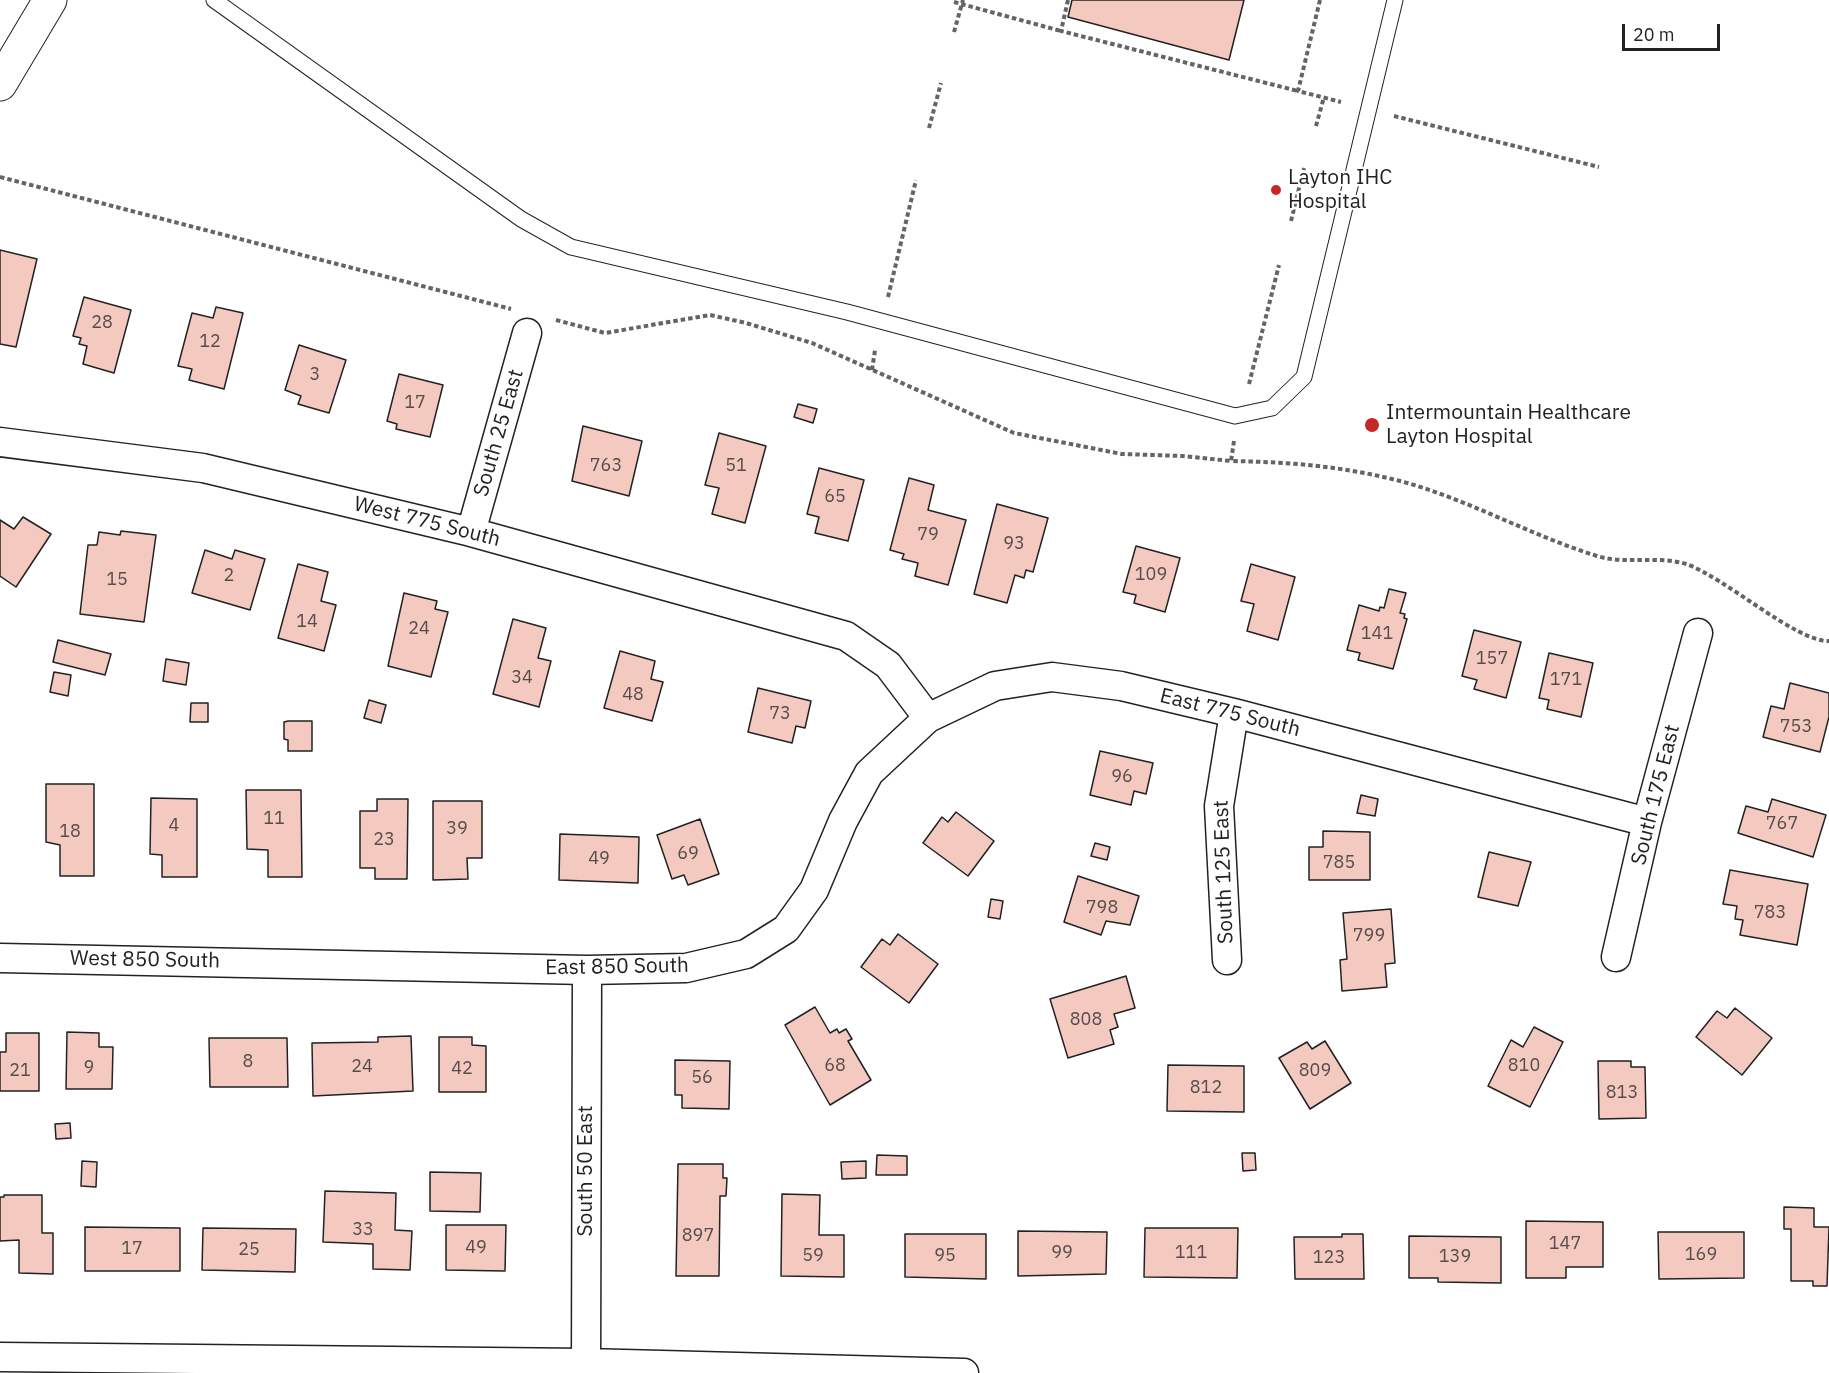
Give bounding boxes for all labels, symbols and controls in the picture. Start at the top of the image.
scale bar [1625,12,1722,50]
text: 20 m [1633,23,1675,46]
place label: Layton IHC Hospital [1288,165,1392,215]
marker: Layton IHC Hospital [1269,183,1283,197]
house number: 28 [91,312,113,334]
house number: 12 [199,331,221,353]
house number: 3 [310,364,320,386]
street label: South 25 East [469,366,529,500]
house number: 17 [404,392,426,414]
place label: Intermountain Healthcare Layton Hospital [1386,400,1631,450]
marker: Intermountain Healthcare Layton Hospital [1363,416,1381,434]
house number: 763 [590,455,622,477]
house number: 51 [725,455,747,477]
house number: 65 [824,486,846,508]
street label: West 775 South [351,492,503,552]
house number: 79 [917,524,939,546]
house number: 93 [1003,533,1025,555]
house number: 109 [1135,564,1167,586]
house number: 2 [224,565,234,587]
house number: 15 [106,569,128,591]
house number: 14 [296,611,318,633]
house number: 24 [408,618,430,640]
house number: 141 [1361,623,1393,645]
house number: 157 [1476,648,1508,670]
house number: 34 [511,667,533,689]
house number: 171 [1550,669,1582,691]
street label: East 775 South [1157,683,1303,743]
house number: 48 [622,684,644,706]
house number: 73 [769,703,791,725]
house number: 753 [1780,716,1812,738]
street label: South 175 East [1626,722,1686,868]
house number: 96 [1111,766,1133,788]
street label: South 125 East [1209,800,1239,944]
house number: 11 [263,808,285,830]
house number: 767 [1766,813,1798,835]
house number: 4 [169,815,179,837]
house number: 39 [446,818,468,840]
house number: 18 [59,821,81,843]
house number: 23 [373,829,395,851]
house number: 69 [677,843,699,865]
house number: 49 [588,848,610,870]
house number: 785 [1323,852,1355,874]
house number: 798 [1086,897,1118,919]
house number: 783 [1754,902,1786,924]
house number: 799 [1353,925,1385,947]
street label: West 850 South [70,946,220,974]
street label: East 850 South [545,953,689,981]
house number: 808 [1070,1009,1102,1031]
house number: 8 [243,1051,253,1073]
house number: 68 [824,1055,846,1077]
house number: 810 [1508,1055,1540,1077]
house number: 24 [351,1056,373,1078]
house number: 9 [84,1057,94,1079]
house number: 42 [451,1058,473,1080]
house number: 21 [9,1060,31,1082]
house number: 809 [1299,1060,1331,1082]
house number: 56 [691,1067,713,1089]
house number: 812 [1190,1077,1222,1099]
house number: 813 [1606,1082,1638,1104]
street label: South 50 East [573,1105,599,1237]
house number: 33 [352,1219,374,1241]
house number: 897 [682,1225,714,1247]
house number: 147 [1549,1233,1581,1255]
house number: 49 [465,1237,487,1259]
house number: 17 [121,1238,143,1260]
house number: 25 [238,1239,260,1261]
house number: 99 [1051,1242,1073,1264]
house number: 111 [1175,1242,1207,1264]
house number: 169 [1685,1244,1717,1266]
house number: 59 [802,1245,824,1267]
house number: 95 [934,1245,956,1267]
house number: 139 [1439,1246,1471,1268]
house number: 123 [1313,1247,1345,1269]

